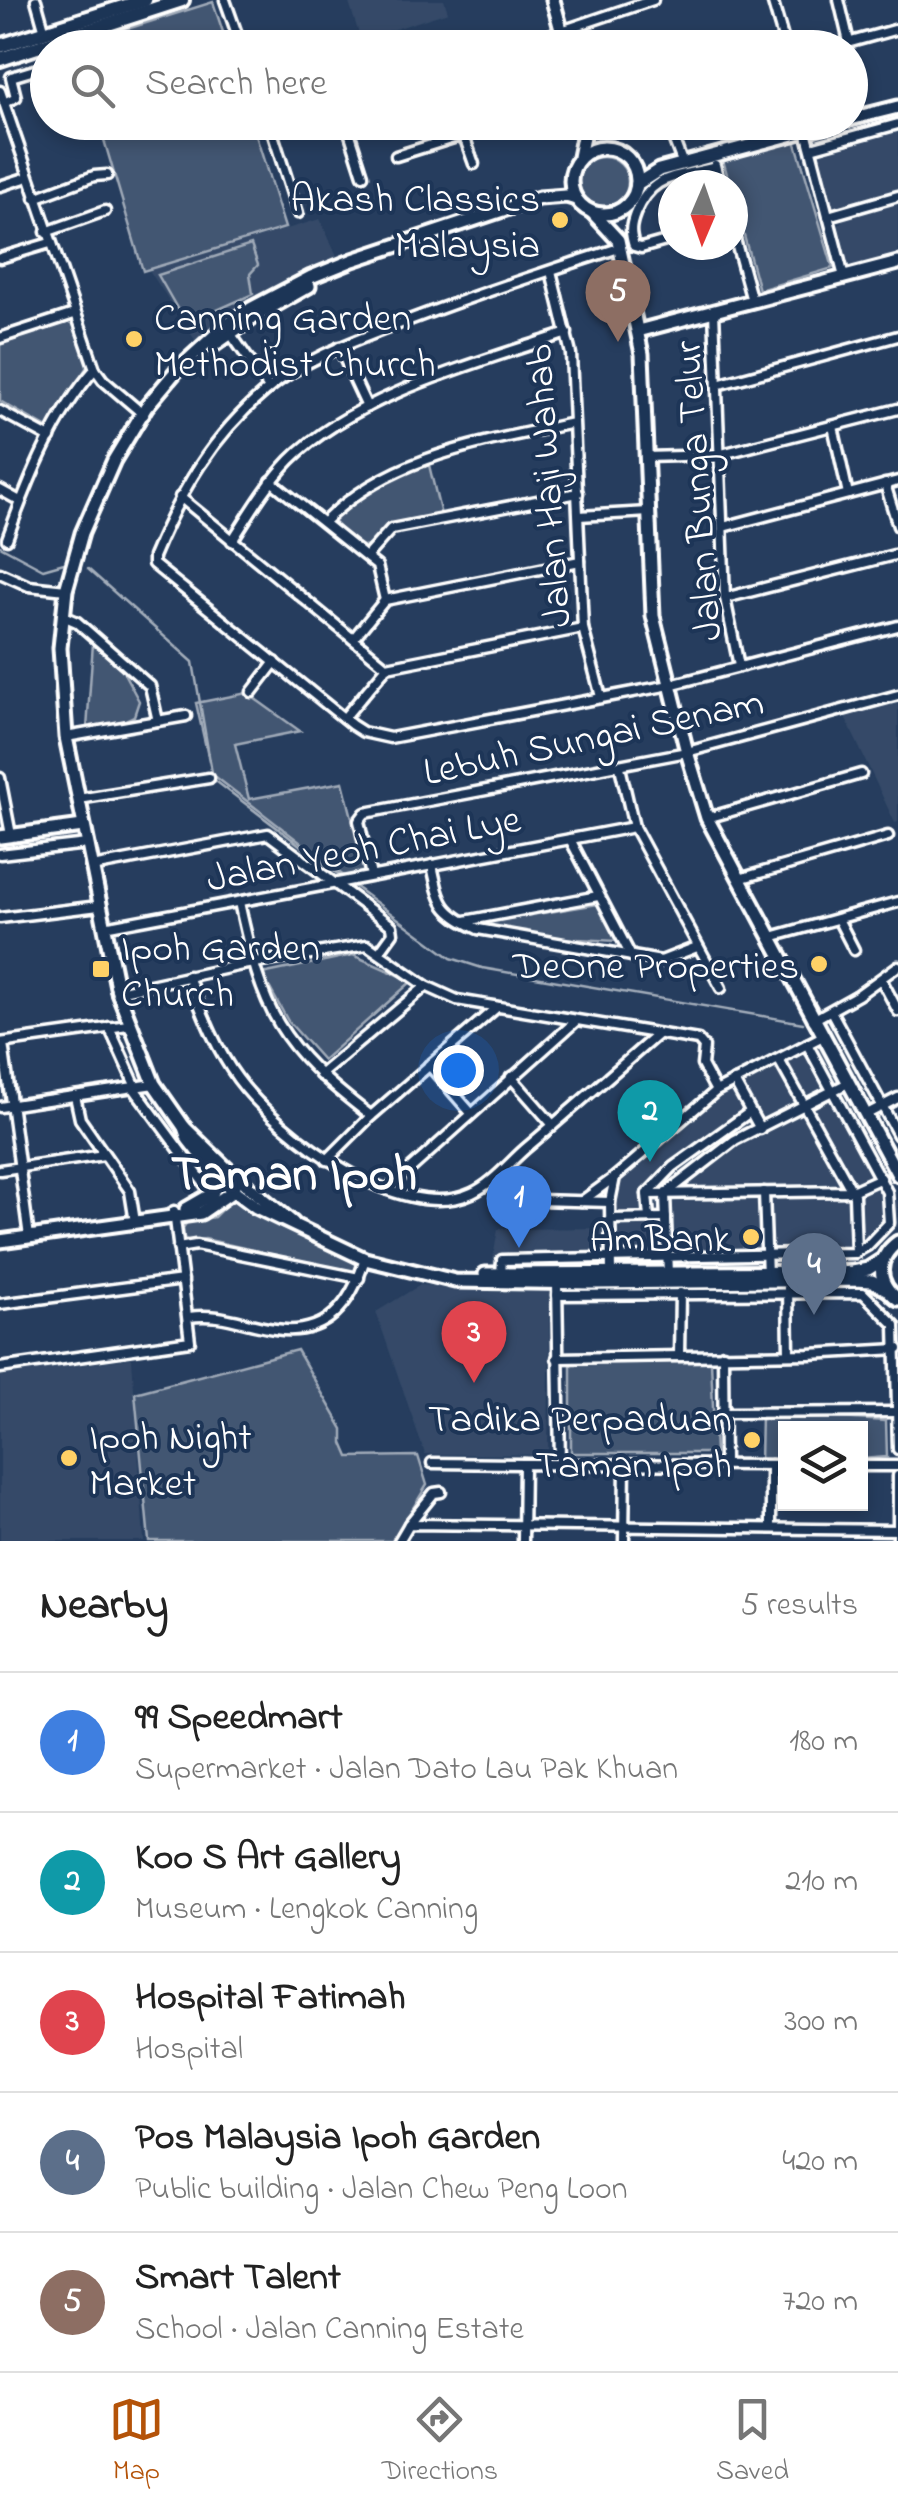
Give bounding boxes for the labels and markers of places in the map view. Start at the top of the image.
place label: Akash Classics Malaysia [291,172,540,277]
marker: Akash Classics Malaysia [549,209,571,231]
pin: 5 [586,260,650,342]
place label: Canning Garden Methodist Church [154,291,436,396]
marker: Canning Garden Methodist Church [123,328,145,350]
place label: Ipoh Garden Church [121,921,320,1026]
place label: DeOne Properties [512,939,799,998]
marker: DeOne Properties [808,953,830,975]
marker: Ipoh Garden Church [90,958,112,980]
pin: 2 [618,1080,682,1162]
pin: 1 [486,1166,552,1248]
place label: AmBank [590,1212,731,1271]
marker: AmBank [740,1226,762,1248]
pin: 4 [782,1232,846,1315]
pin: 3 [442,1300,506,1383]
place label: Tadika Perpaduan Taman Ipoh [428,1392,732,1497]
place label: Ipoh Night Market [89,1410,252,1515]
marker: Tadika Perpaduan Taman Ipoh [741,1429,763,1451]
marker: Ipoh Night Market [58,1447,80,1469]

